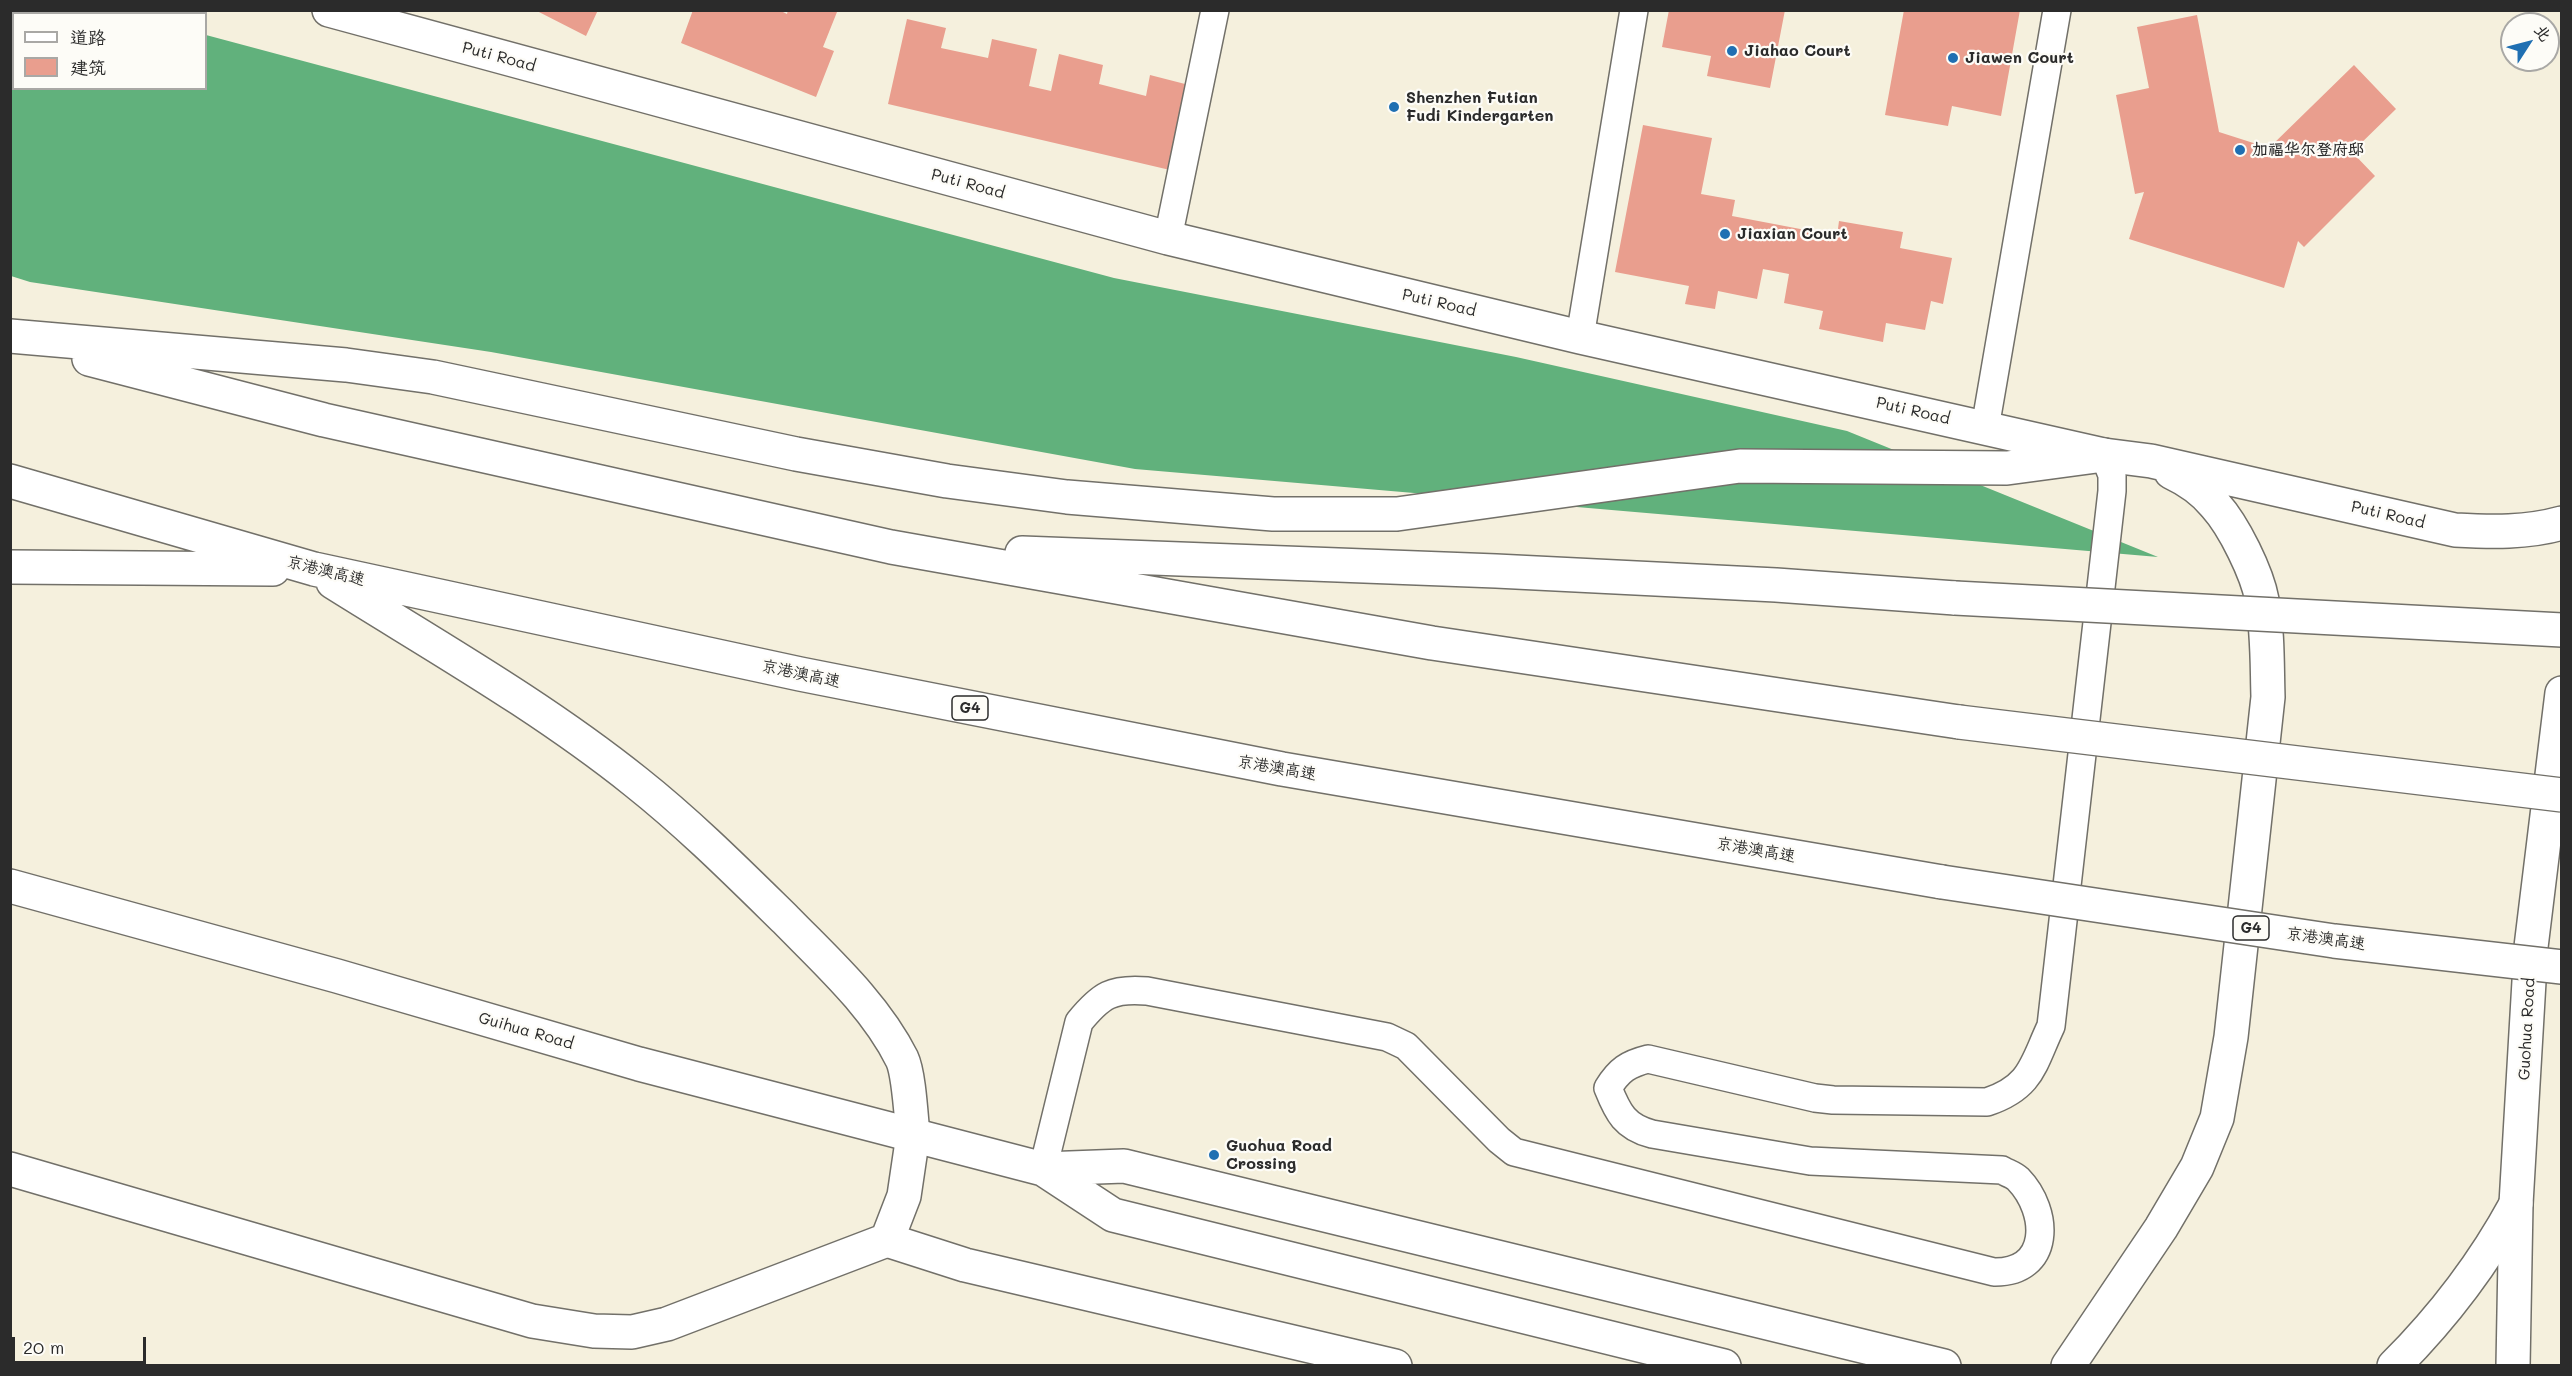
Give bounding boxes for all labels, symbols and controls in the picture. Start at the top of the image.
legend [12,12,207,90]
north arrow [2500,12,2560,72]
text: 北 [2530,20,2557,45]
text: 道路 [70,25,106,49]
street label: Puti Road [460,38,538,76]
place label: Jiahao Court [1744,41,1851,61]
marker: Jiahao Court [1725,44,1739,58]
place label: Jiawen Court [1965,48,2074,68]
marker: Jiawen Court [1946,51,1960,65]
text: 建筑 [70,55,106,79]
place label: Shenzhen Futian Fudi Kindergarten [1406,88,1553,126]
marker: Shenzhen Futian Fudi Kindergarten [1387,100,1401,114]
place label: 加福华尔登府邸 [2252,140,2364,160]
marker: 加福华尔登府邸 [2233,143,2247,157]
street label: Puti Road [929,165,1007,203]
place label: Jiaxian Court [1737,224,1848,244]
marker: Jiaxian Court [1718,227,1732,241]
street label: Puti Road [1400,285,1478,321]
street label: Puti Road [1874,393,1952,429]
street label: Puti Road [2349,497,2427,533]
street label: 京港澳高速 [285,552,367,590]
street label: 京港澳高速 [760,656,842,692]
road number: G4 [952,696,988,720]
street label: 京港澳高速 [1236,752,1318,784]
street label: 京港澳高速 [1715,834,1797,866]
road number: G4 [2233,916,2269,940]
street label: 京港澳高速 [2285,924,2367,954]
street label: Guohua Road [2515,977,2539,1081]
street label: Guihua Road [476,1008,576,1054]
place label: Guohua Road Crossing [1226,1136,1332,1174]
marker: Guohua Road Crossing [1207,1148,1221,1162]
scale bar [15,1325,148,1363]
text: 20 m [23,1335,64,1359]

